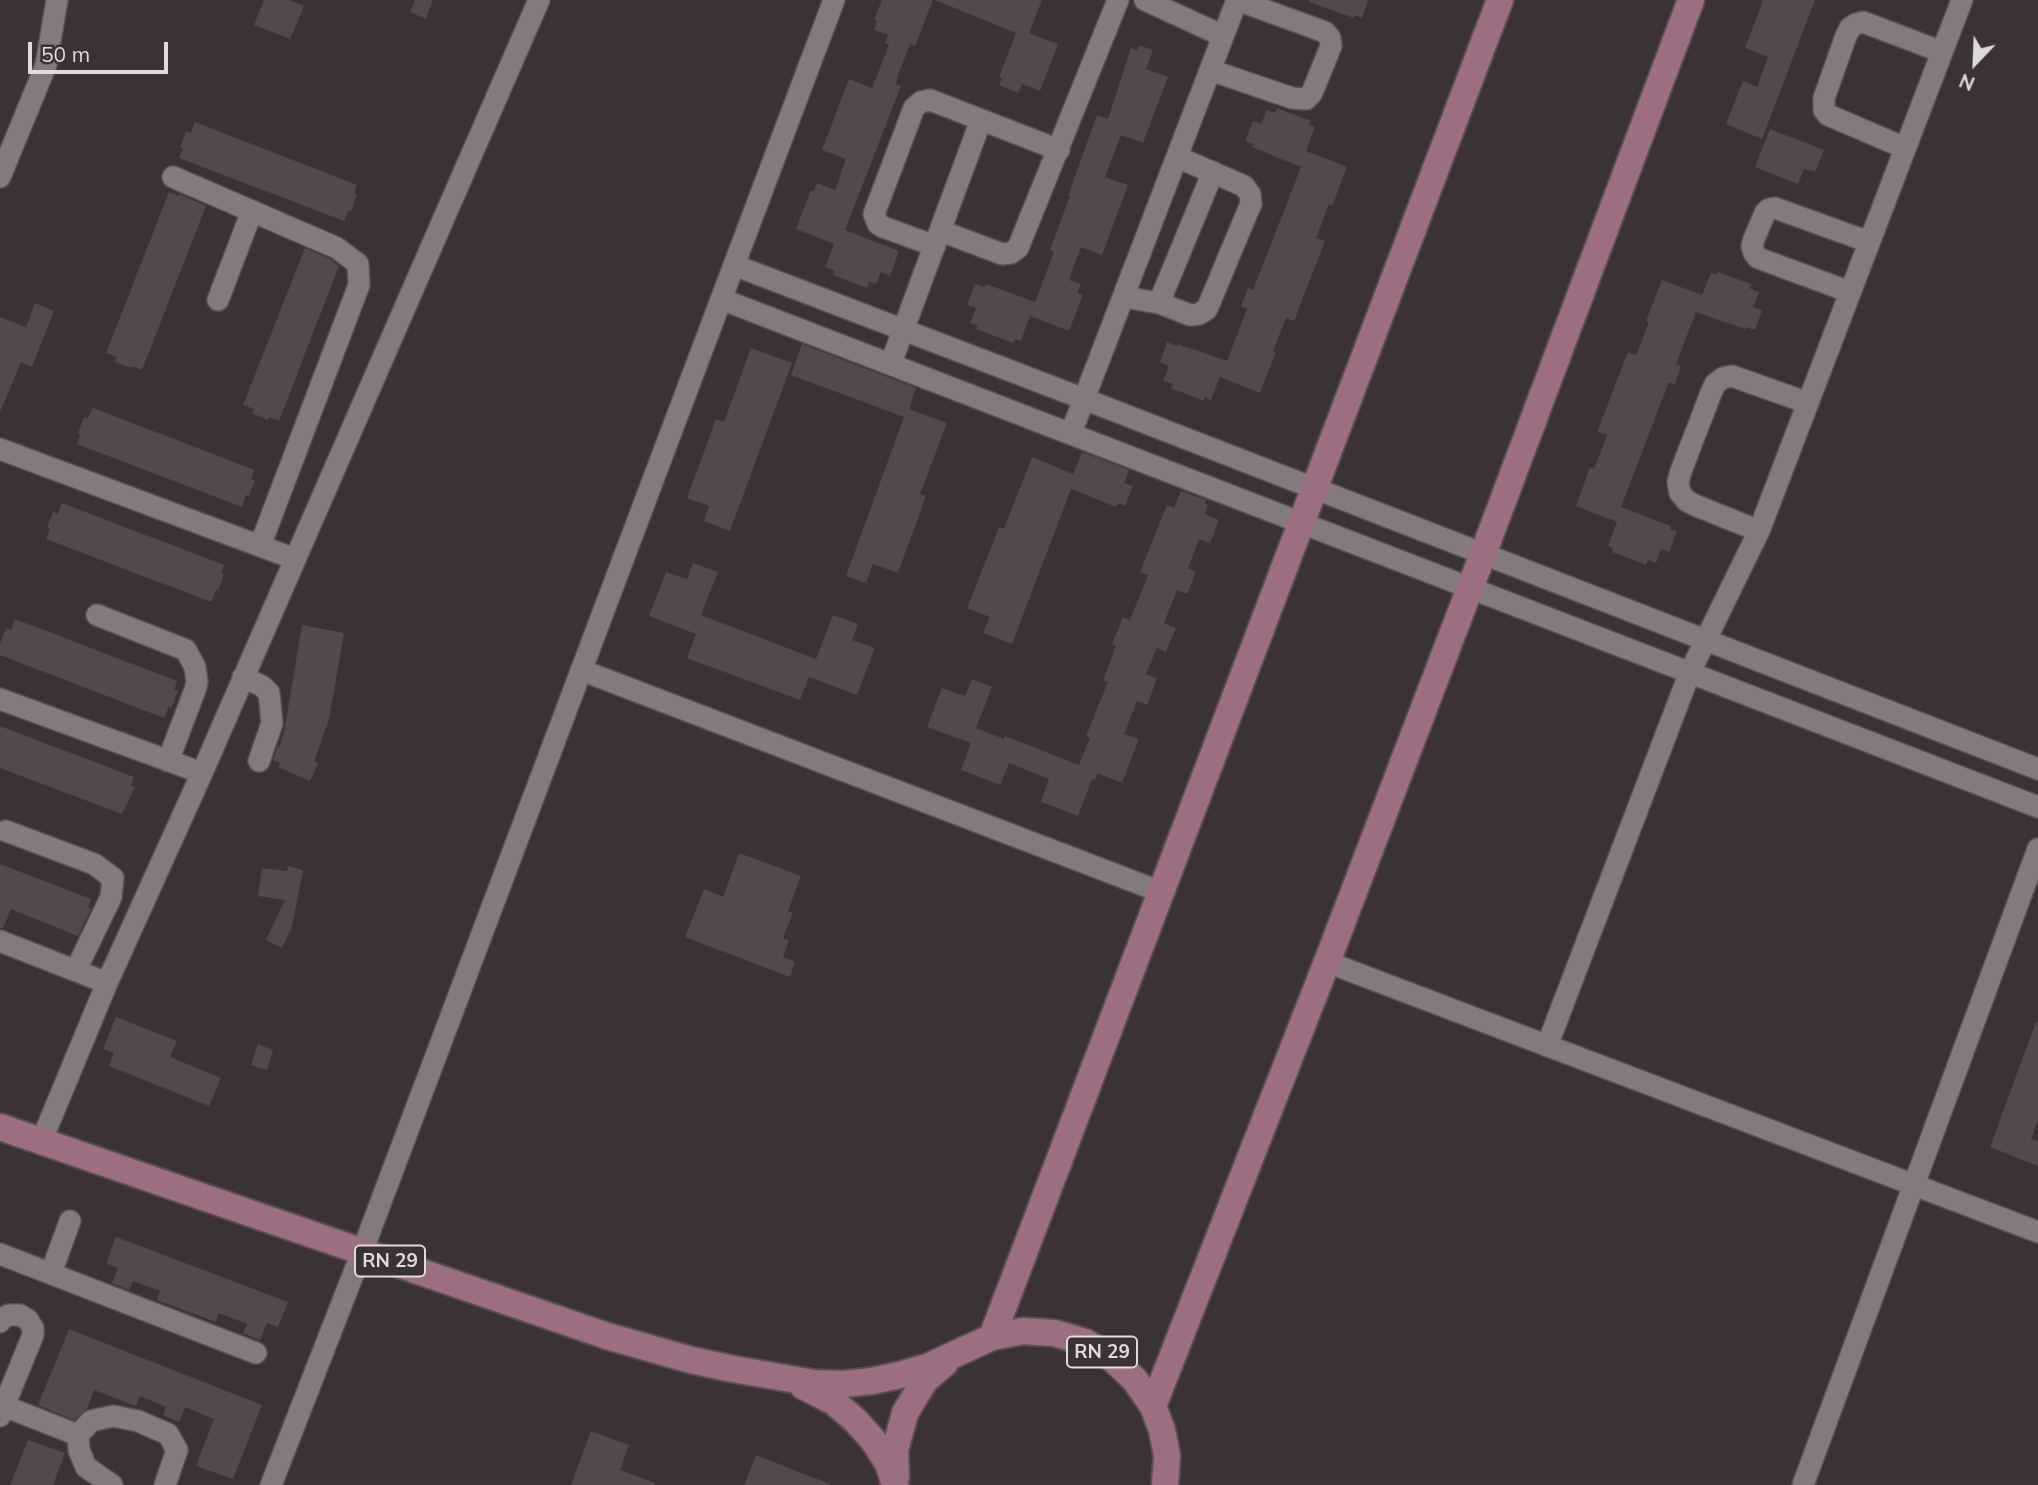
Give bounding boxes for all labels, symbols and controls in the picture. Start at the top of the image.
scale bar [32,28,172,72]
north arrow [1940,28,2010,98]
text: 50 m [41,41,90,67]
text: N [1956,68,1978,96]
road number: RN 29 [355,1246,425,1276]
road number: RN 29 [1067,1336,1137,1368]

